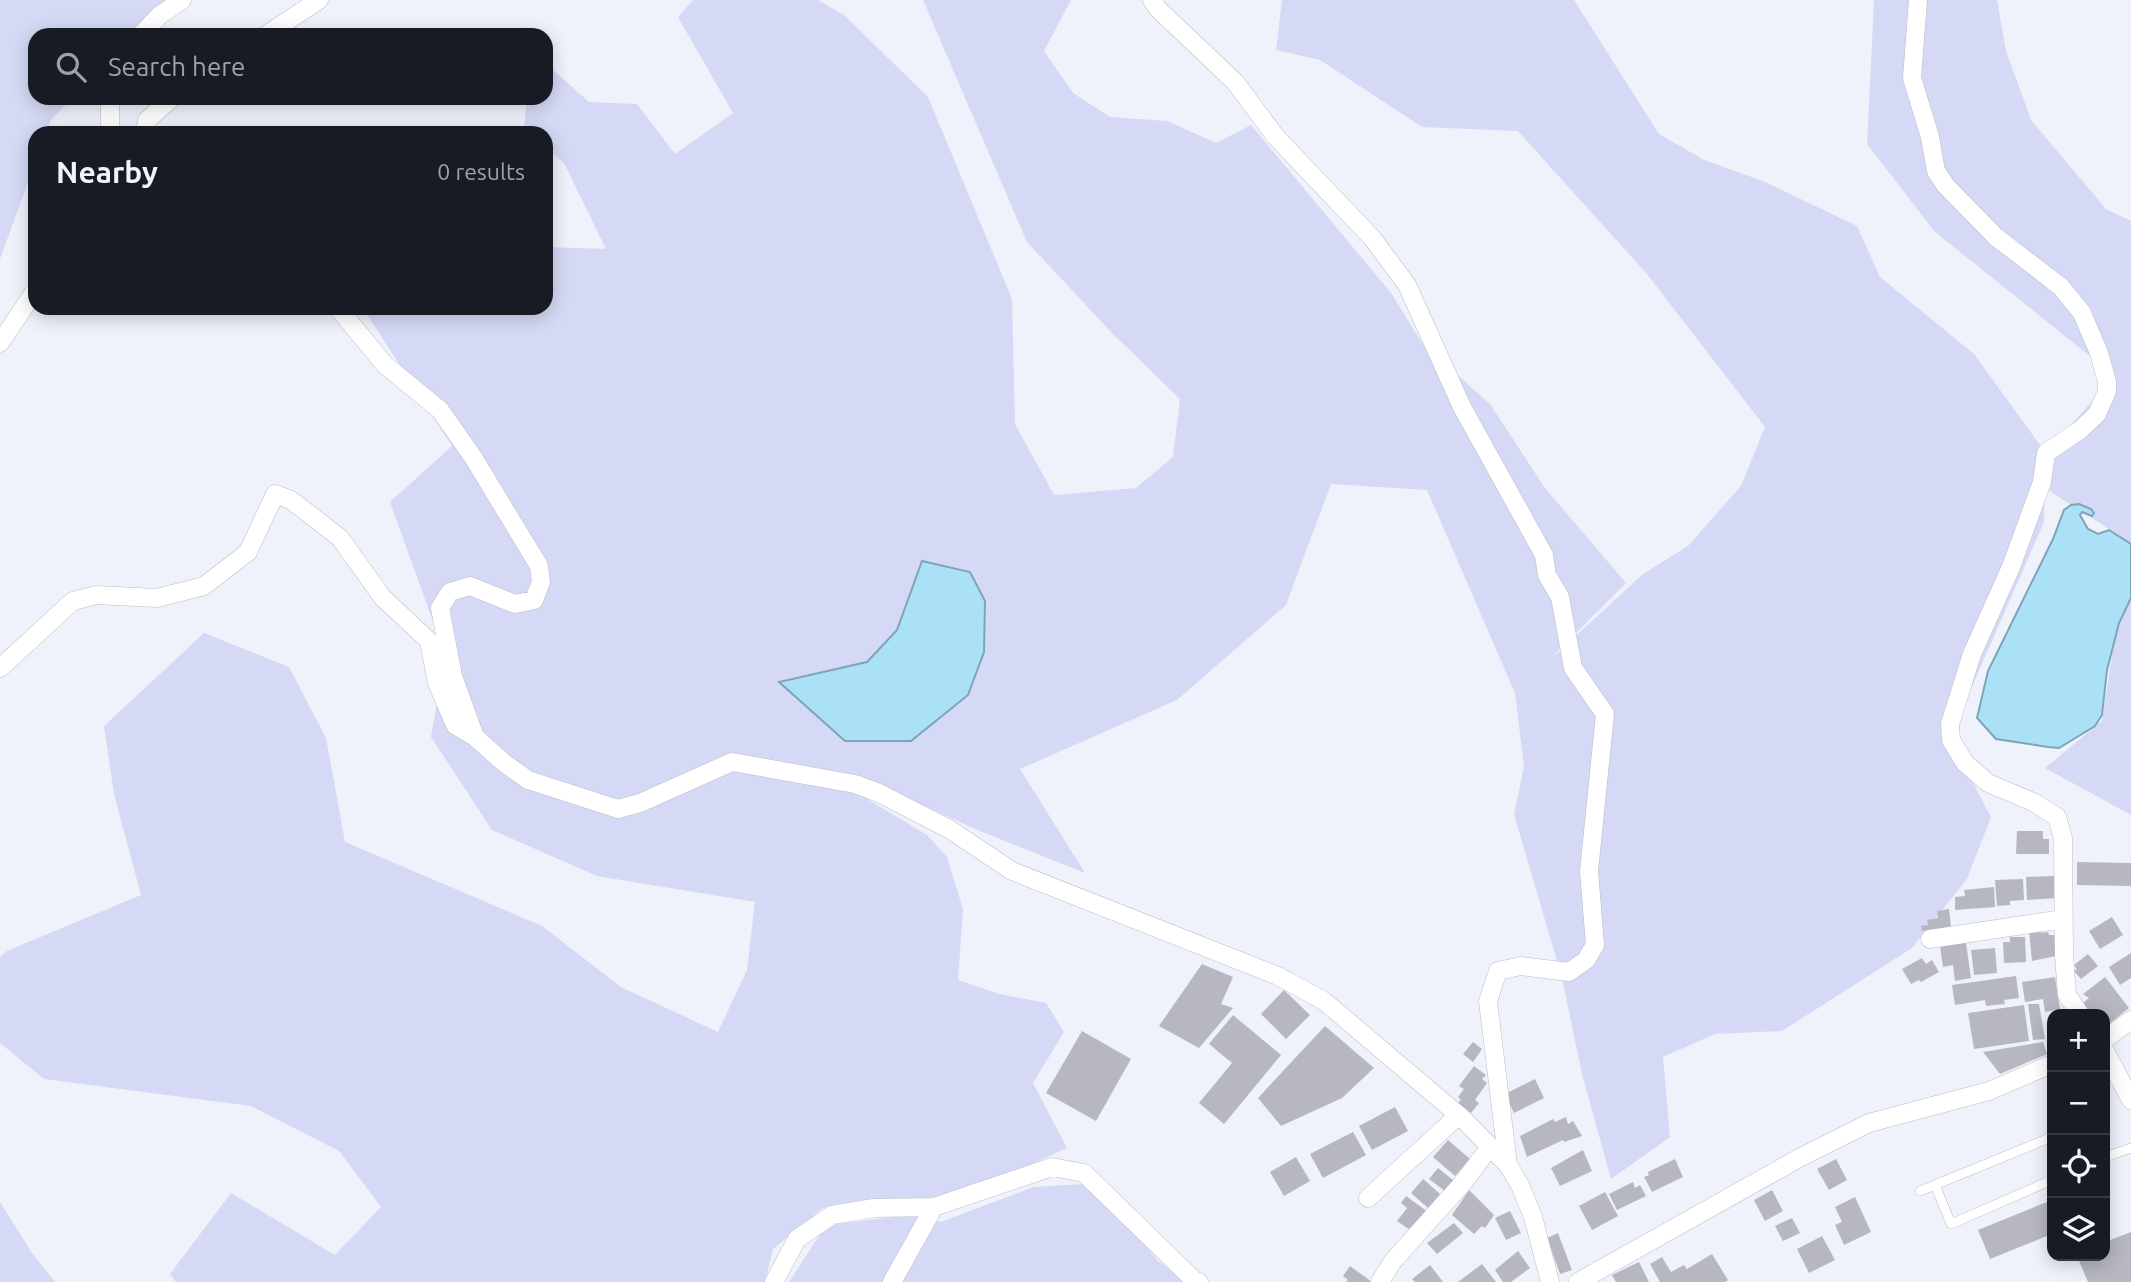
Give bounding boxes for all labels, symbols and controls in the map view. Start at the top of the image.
search box [28,28,553,105]
icon: search [52,48,90,86]
text: Search here [108,52,245,81]
text: Nearby [56,155,158,189]
text: 0 results [437,159,525,184]
map controls [2047,1009,2110,1261]
button: + [2047,1009,2110,1072]
button: − [2047,1072,2110,1135]
button: locate [2047,1135,2110,1198]
button: layers [2047,1198,2110,1261]

